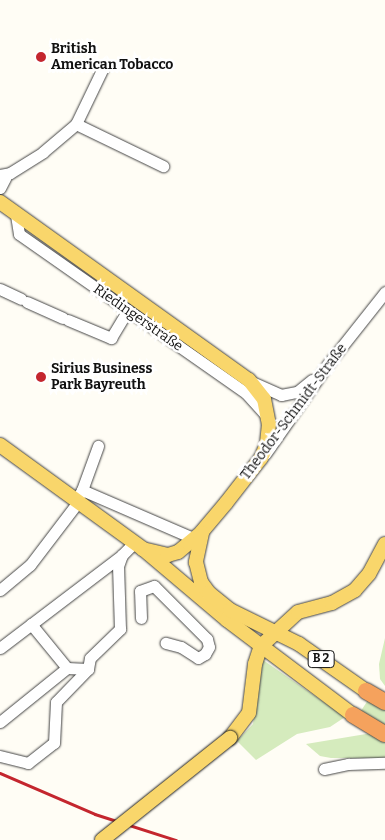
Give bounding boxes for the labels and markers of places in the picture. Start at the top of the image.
place label: British American Tobacco [51,41,173,74]
marker: British American Tobacco [35,51,47,63]
place label: Sirius Business Park Bayreuth [51,361,152,394]
marker: Sirius Business Park Bayreuth [35,371,47,383]

